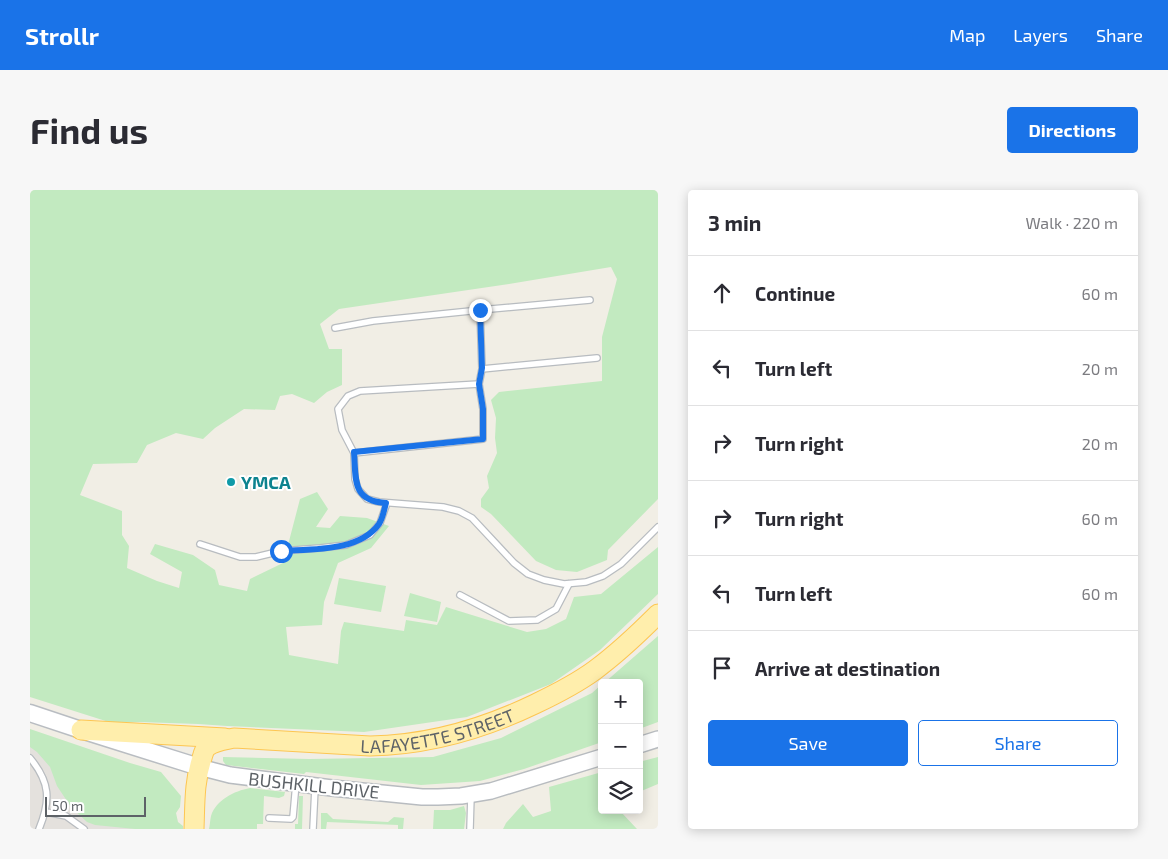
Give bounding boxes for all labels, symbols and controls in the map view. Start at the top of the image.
text: Strollr [25,21,99,50]
text: Map [949,24,985,46]
text: Layers [1013,24,1068,46]
text: Share [1096,24,1143,46]
button: Directions [1007,107,1138,153]
text: Find us [30,109,148,151]
text: 3 min [708,210,761,235]
text: Walk · 220 m [1025,213,1118,232]
icon: ahead [708,279,736,307]
text: Continue [755,282,835,305]
text: 60 m [1082,284,1118,303]
route end [469,299,492,322]
icon: left [708,354,736,382]
text: Turn left [755,357,832,380]
text: 20 m [1082,359,1118,378]
icon: right [708,429,736,457]
text: Turn right [755,432,843,455]
text: 20 m [1082,434,1118,453]
place label: YMCA [241,471,291,493]
marker: YMCA [225,476,237,488]
icon: right [708,504,736,532]
text: Turn right [755,507,843,530]
text: 60 m [1082,509,1118,528]
route start [270,540,293,563]
icon: left [708,579,736,607]
text: Turn left [755,582,832,605]
text: 60 m [1082,584,1118,603]
icon: arrive [708,654,736,682]
text: Arrive at destination [755,657,940,680]
map controls [598,679,643,814]
button: + [598,679,643,724]
street label: LAFAYETTE STREET [360,704,518,757]
button: Save [708,720,908,766]
button: Share [918,720,1118,766]
button: − [598,724,643,769]
street label: BUSHKILL DRIVE [247,767,381,803]
button: layers [598,769,643,814]
scale bar [45,794,146,817]
text: 50 m [52,797,83,814]

